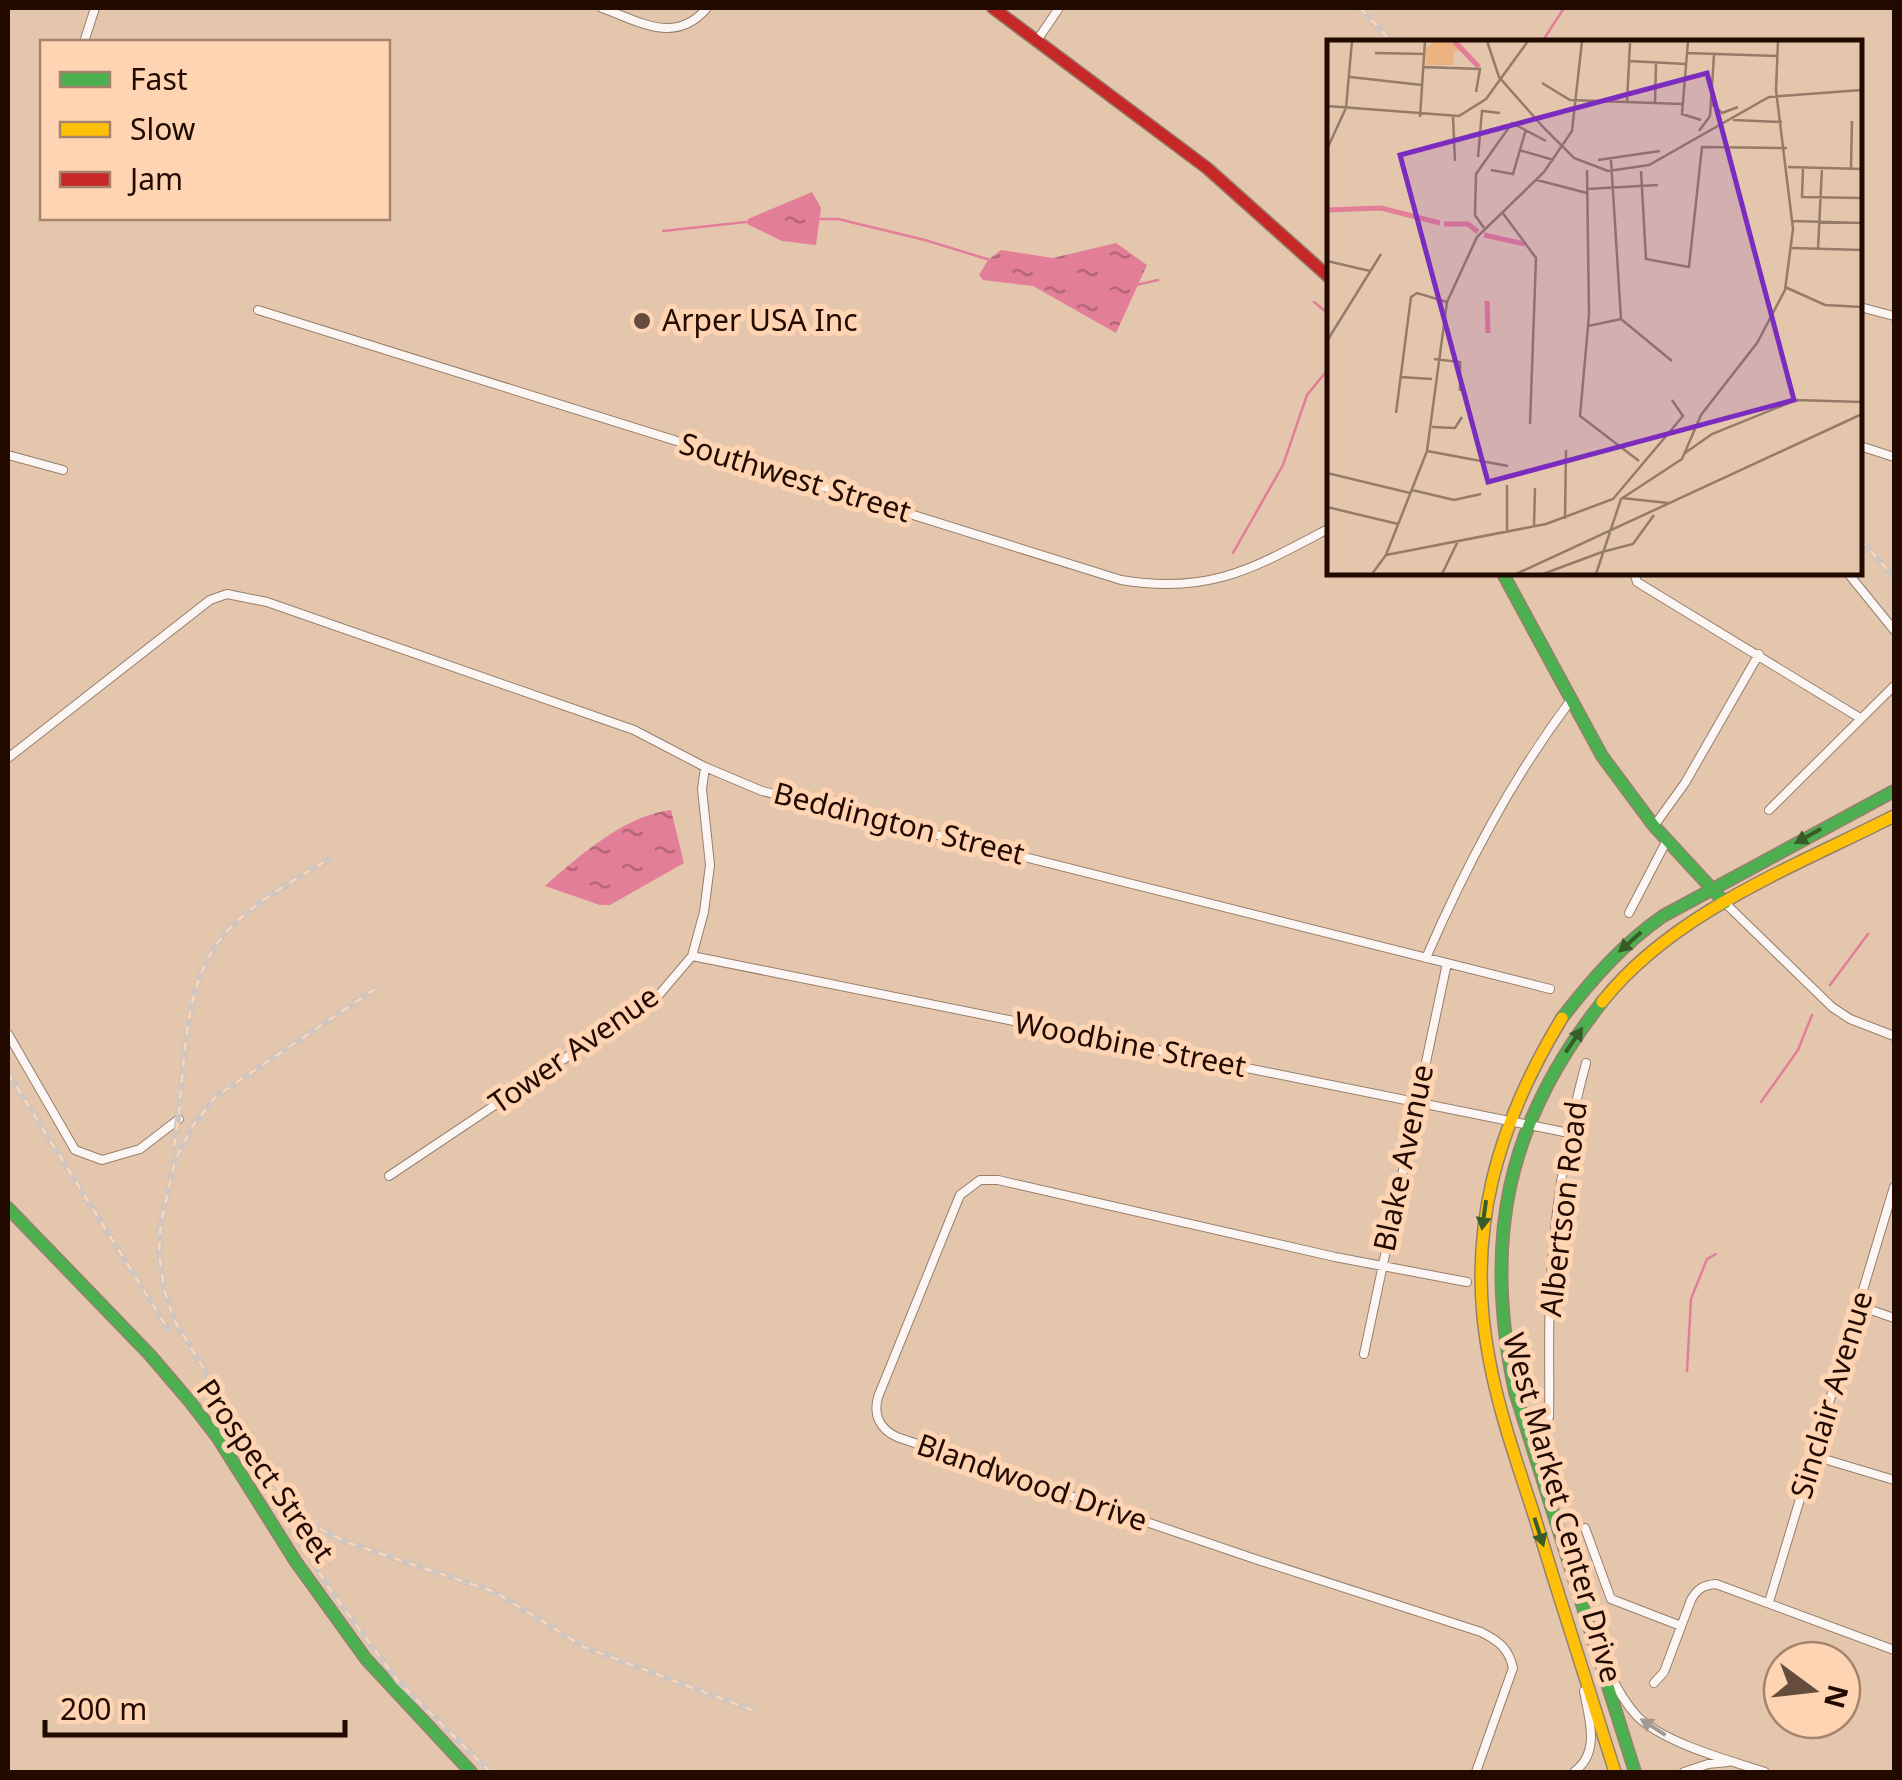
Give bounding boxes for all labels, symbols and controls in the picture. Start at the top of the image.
legend [40,40,390,220]
inset map [1327,40,1862,575]
text: Fast [130,58,188,99]
text: Slow [130,108,196,149]
text: Jam [127,158,183,199]
place label: Arper USA Inc [662,299,858,340]
marker: Arper USA Inc [631,310,653,332]
street label: Southwest Street [675,422,916,531]
street label: Beddington Street [770,772,1029,874]
one-way arrow [1794,827,1823,844]
one-way arrow [1618,930,1642,953]
street label: Tower Avenue [480,975,666,1122]
street label: Woodbine Street [1011,1001,1250,1086]
one-way arrow [1564,1026,1583,1053]
street label: Blake Avenue [1363,1060,1442,1255]
street label: Albertson Road [1529,1099,1596,1319]
one-way arrow [1476,1200,1492,1232]
street label: Sinclair Avenue [1780,1286,1882,1503]
street label: West Market Center Drive [1494,1328,1633,1687]
street label: Prospect Street [188,1370,345,1570]
street label: Blandwood Drive [912,1423,1153,1540]
one-way arrow [1532,1518,1547,1548]
north arrow [1762,1640,1862,1740]
scale bar [45,1675,345,1737]
text: N [1816,1681,1858,1713]
text: 200 m [60,1688,147,1729]
one-way arrow [1639,1718,1666,1736]

